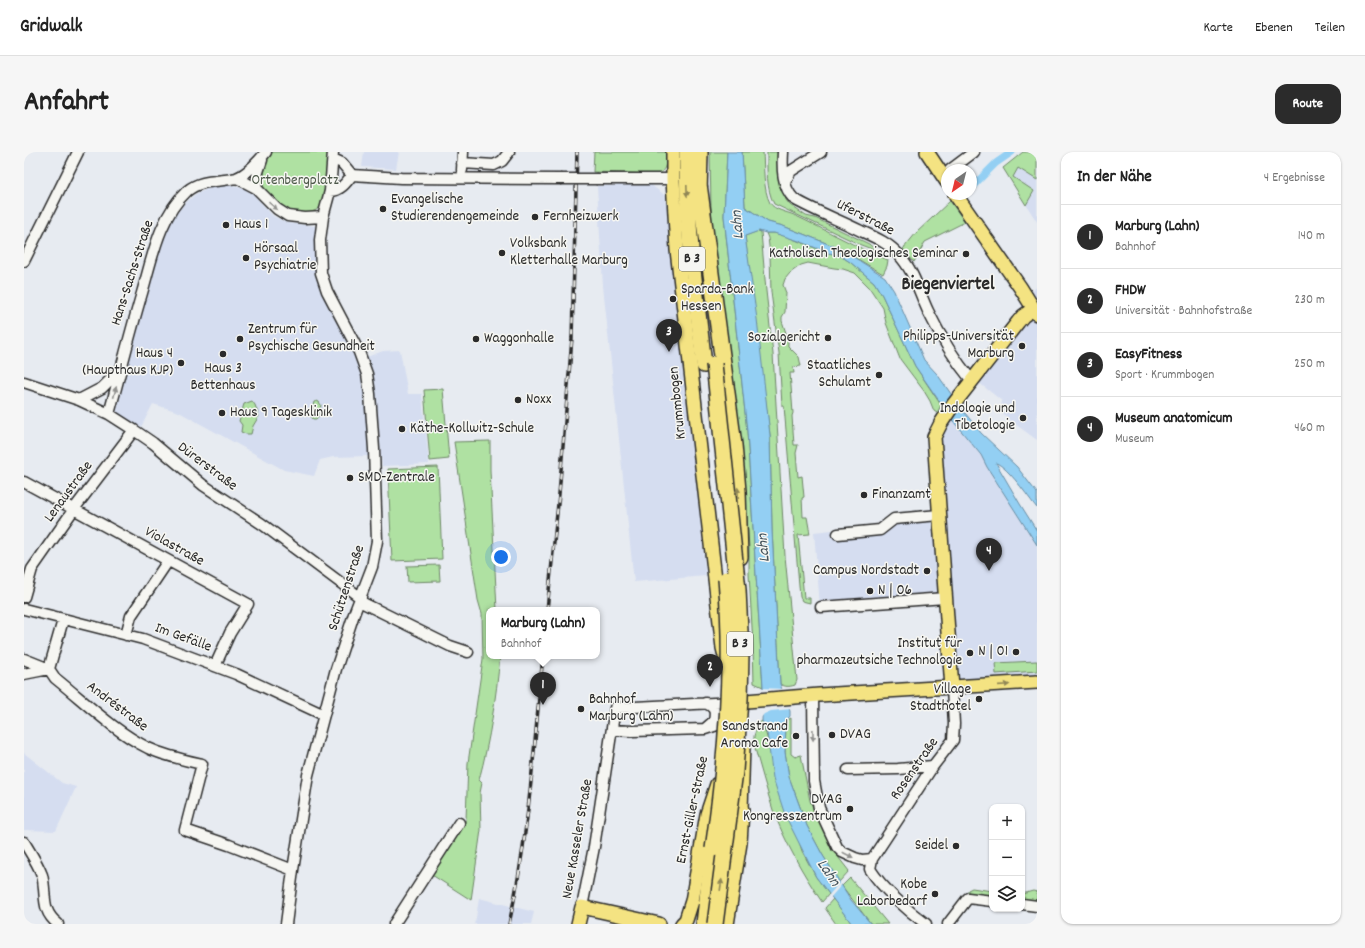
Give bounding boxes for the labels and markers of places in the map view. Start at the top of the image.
place label: Evangelische Studierendengemeinde [391,189,519,228]
marker: Evangelische Studierendengemeinde [378,204,388,214]
place label: Fernheizwerk [543,206,619,228]
marker: Fernheizwerk [530,212,540,222]
place label: Haus 1 [234,214,268,236]
marker: Haus 1 [221,220,231,230]
place label: Volksbank Kletterhalle Marburg [510,233,628,272]
place label: Hörsaal Psychiatrie [254,238,317,277]
place label: Katholisch Theologisches Seminar [769,243,958,265]
marker: Volksbank Kletterhalle Marburg [497,248,507,258]
marker: Katholisch Theologisches Seminar [961,249,971,259]
marker: Hörsaal Psychiatrie [241,253,251,263]
place label: Sparda-Bank Hessen [681,279,754,318]
marker: Sparda-Bank Hessen [668,294,678,304]
place label: Zentrum für Psychische Gesundheit [248,319,375,358]
pin: 3 [656,319,682,352]
place label: Philipps-Universität Marburg [903,326,1014,365]
place label: Sozialgericht [748,327,820,349]
place label: Waggonhalle [484,328,554,350]
marker: Sozialgericht [823,333,833,343]
marker: Zentrum für Psychische Gesundheit [235,334,245,344]
marker: Waggonhalle [471,334,481,344]
marker: Philipps-Universität Marburg [1017,341,1027,351]
place label: Haus 4 (Haupthaus KJP) [83,343,173,382]
marker: Haus 3 Bettenhaus [218,349,228,359]
place label: Staatliches Schulamt [807,355,871,394]
marker: Haus 4 (Haupthaus KJP) [176,358,186,368]
place label: Haus 3 Bettenhaus [191,358,256,397]
marker: Staatliches Schulamt [874,370,884,380]
place label: Noxx [526,389,552,411]
marker: Noxx [513,395,523,405]
place label: Indologie und Tibetologie [940,398,1015,437]
place label: Haus 9 Tagesklinik [230,402,332,424]
marker: Haus 9 Tagesklinik [217,408,227,418]
marker: Indologie und Tibetologie [1018,413,1028,423]
place label: Käthe-Kollwitz-Schule [410,418,535,440]
marker: Käthe-Kollwitz-Schule [397,424,407,434]
place label: SMD-Zentrale [358,467,435,489]
marker: SMD-Zentrale [345,473,355,483]
place label: Finanzamt [872,484,931,506]
marker: Finanzamt [859,490,869,500]
pin: 4 [976,538,1002,571]
place label: Campus Nordstadt [813,560,919,582]
marker: Campus Nordstadt [922,566,932,576]
place label: N | 06 [878,580,912,602]
marker: N | 06 [865,586,875,596]
place label: Institut für pharmazeutsiche Technologie [797,633,962,672]
place label: N | 01 [978,641,1008,663]
marker: N | 01 [1011,647,1021,657]
marker: Institut für pharmazeutsiche Technologie [965,648,975,658]
pin: 2 [697,654,723,687]
pin: 1 [530,672,556,705]
place label: Village Stadthotel [910,679,971,718]
place label: Bahnhof Marburg (Lahn) [589,689,674,728]
marker: Village Stadthotel [974,694,984,704]
marker: Bahnhof Marburg (Lahn) [576,704,586,714]
place label: Sandstrand Aroma Cafe [720,716,788,755]
place label: DVAG [840,724,871,746]
marker: DVAG [827,730,837,740]
marker: Sandstrand Aroma Cafe [791,731,801,741]
place label: DVAG Kongresszentrum [743,789,842,828]
marker: DVAG Kongresszentrum [845,804,855,814]
place label: Seidel [915,835,948,857]
marker: Seidel [951,841,961,851]
place label: Kobe Laborbedarf [857,874,928,913]
marker: Kobe Laborbedarf [930,889,940,899]

